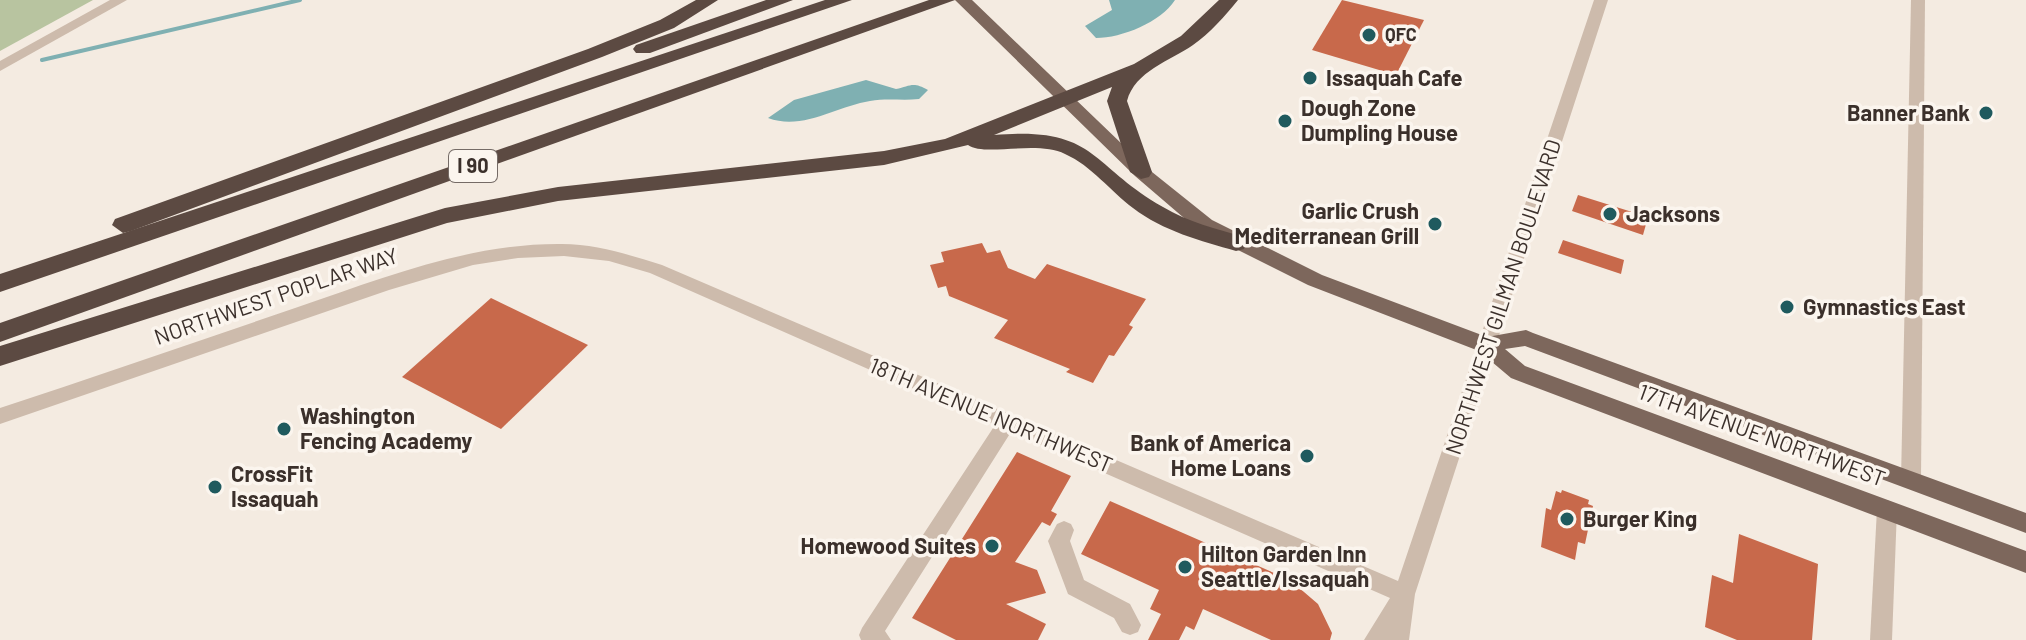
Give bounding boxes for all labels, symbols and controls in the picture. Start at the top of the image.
place label: QFC [1385,23,1417,45]
marker: QFC [1360,26,1378,44]
place label: Issaquah Cafe [1326,64,1462,90]
marker: Issaquah Cafe [1301,69,1319,87]
place label: Dough Zone Dumpling House [1301,94,1458,145]
place label: Banner Bank [1847,99,1970,125]
marker: Banner Bank [1977,104,1995,122]
marker: Dough Zone Dumpling House [1276,112,1294,130]
street label: NORTHWEST GILMAN BOULEVARD [1439,136,1565,457]
road number: I 90 [449,150,497,182]
place label: Garlic Crush Mediterranean Grill [1234,197,1419,248]
place label: Jacksons [1626,200,1720,226]
marker: Jacksons [1601,205,1619,223]
marker: Garlic Crush Mediterranean Grill [1426,215,1444,233]
street label: NORTHWEST POPLAR WAY [150,241,401,349]
place label: Gymnastics East [1803,293,1966,319]
marker: Gymnastics East [1778,298,1796,316]
street label: 18TH AVENUE NORTHWEST [866,351,1117,477]
street label: 17TH AVENUE NORTHWEST [1635,377,1889,491]
place label: Washington Fencing Academy [300,402,472,453]
marker: Washington Fencing Academy [275,420,293,438]
place label: Bank of America Home Loans [1130,429,1291,480]
marker: Bank of America Home Loans [1298,447,1316,465]
place label: CrossFit Issaquah [231,460,318,511]
marker: CrossFit Issaquah [206,478,224,496]
place label: Burger King [1583,505,1697,531]
marker: Burger King [1558,510,1576,528]
place label: Homewood Suites [801,532,976,558]
marker: Homewood Suites [983,537,1001,555]
place label: Hilton Garden Inn Seattle/Issaquah [1201,540,1369,591]
marker: Hilton Garden Inn Seattle/Issaquah [1176,558,1194,576]

